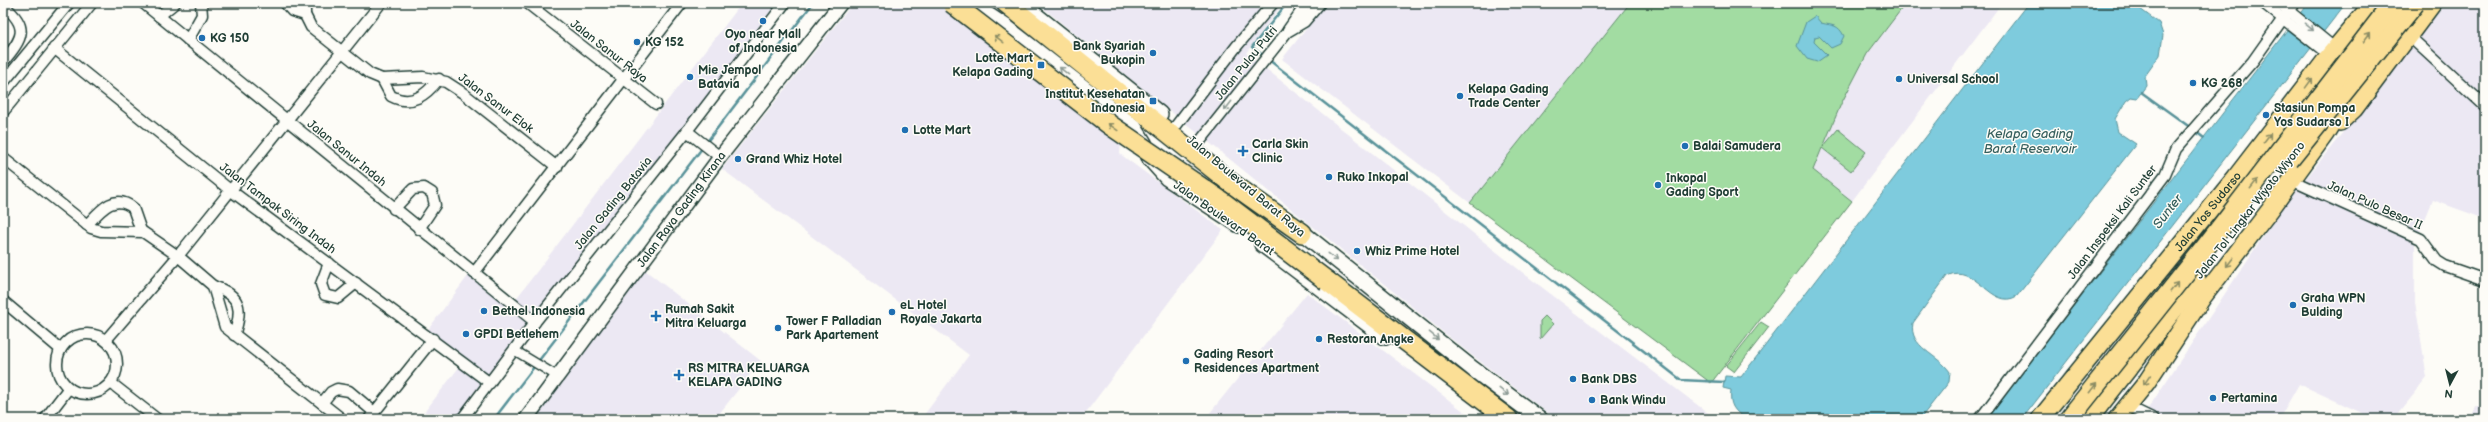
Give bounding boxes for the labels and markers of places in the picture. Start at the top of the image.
marker: Oyo near Mall of Indonesia [758,16,768,26]
place label: Oyo near Mall of Indonesia [725,27,801,56]
place label: KG 150 [210,31,249,46]
marker: KG 150 [197,33,207,43]
place label: KG 152 [645,35,685,50]
marker: KG 152 [632,37,642,47]
place label: Bank Syariah Bukopin [1073,39,1145,68]
marker: Bank Syariah Bukopin [1148,48,1158,58]
place label: Lotte Mart Kelapa Gading [952,51,1033,80]
marker: Lotte Mart Kelapa Gading [1036,60,1046,70]
place label: Mie Jempol Batavia [698,63,761,92]
marker: Mie Jempol Batavia [685,72,695,82]
place label: Universal School [1907,72,1998,87]
marker: Universal School [1894,74,1904,84]
place label: KG 268 [2201,76,2242,91]
marker: KG 268 [2188,78,2198,88]
place label: Kelapa Gading Trade Center [1468,82,1549,111]
place label: Institut Kesehatan Indonesia [1045,87,1145,116]
marker: Kelapa Gading Trade Center [1455,91,1465,101]
marker: Institut Kesehatan Indonesia [1148,96,1158,106]
place label: Stasiun Pompa Yos Sudarso I [2274,101,2355,130]
marker: Stasiun Pompa Yos Sudarso I [2261,110,2271,120]
place label: Lotte Mart [913,123,971,138]
marker: Lotte Mart [900,125,910,135]
place label: Carla Skin Clinic [1252,137,1309,166]
place label: Balai Samudera [1693,139,1781,154]
marker: Balai Samudera [1680,141,1690,151]
marker: Carla Skin Clinic [1237,145,1249,157]
place label: Grand Whiz Hotel [746,152,842,167]
marker: Grand Whiz Hotel [733,154,743,164]
place label: Ruko Inkopal [1337,170,1409,185]
place label: Inkopal Gading Sport [1666,171,1738,200]
marker: Ruko Inkopal [1324,172,1334,182]
marker: Inkopal Gading Sport [1653,180,1663,190]
place label: Whiz Prime Hotel [1365,244,1459,259]
marker: Whiz Prime Hotel [1352,246,1362,256]
place label: Graha WPN Bulding [2301,291,2366,320]
place label: eL Hotel Royale Jakarta [900,298,982,327]
marker: Graha WPN Bulding [2288,300,2298,310]
place label: Rumah Sakit Mitra Keluarga [665,302,746,331]
place label: Bethel Indonesia [492,304,585,319]
marker: Bethel Indonesia [479,306,489,316]
marker: eL Hotel Royale Jakarta [887,307,897,317]
marker: Rumah Sakit Mitra Keluarga [650,310,662,322]
place label: Tower F Palladian Park Apartement [786,314,882,343]
marker: Tower F Palladian Park Apartement [773,323,783,333]
place label: GPDI Betlehem [474,327,559,342]
marker: GPDI Betlehem [461,329,471,339]
place label: Restoran Angke [1327,332,1414,347]
marker: Restoran Angke [1314,334,1324,344]
place label: Gading Resort Residences Apartment [1194,347,1319,376]
marker: Gading Resort Residences Apartment [1181,356,1191,366]
place label: RS MITRA KELUARGA KELAPA GADING [688,361,810,390]
marker: RS MITRA KELUARGA KELAPA GADING [673,369,685,381]
place label: Bank DBS [1581,372,1637,387]
marker: Bank DBS [1568,374,1578,384]
place label: Pertamina [2221,391,2277,406]
place label: Bank Windu [1600,393,1666,408]
marker: Pertamina [2208,393,2218,403]
marker: Bank Windu [1587,395,1597,405]

